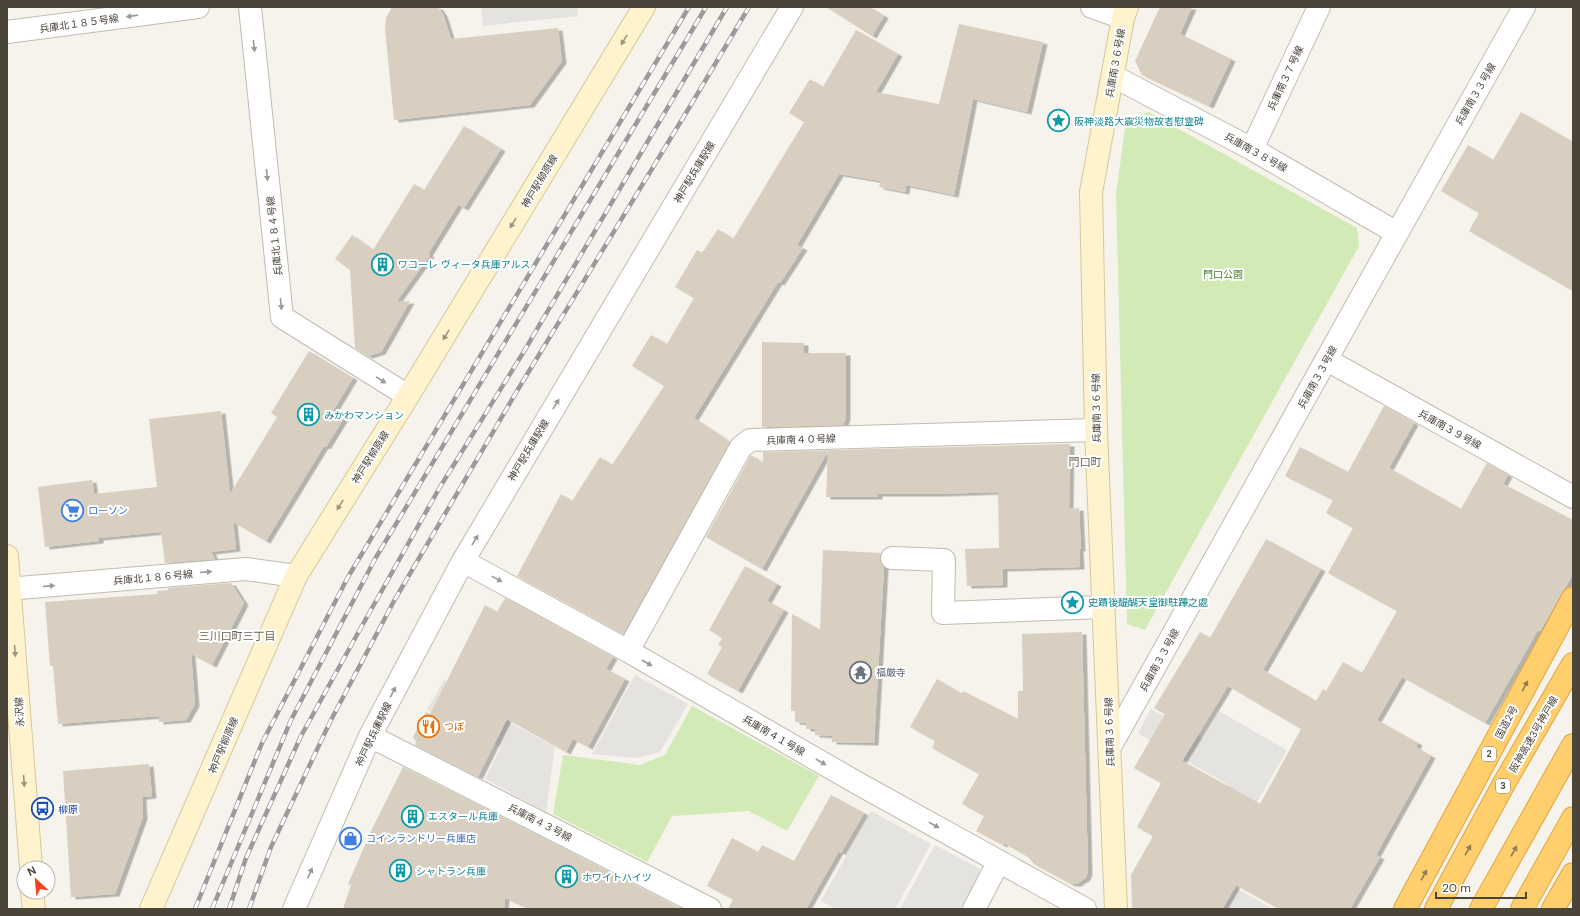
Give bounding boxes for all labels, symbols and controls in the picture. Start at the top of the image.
street label: 兵庫北１８５号線 [39,11,120,35]
one-way arrow [126,13,138,19]
street label: 兵庫南３６号線 [1103,27,1128,99]
one-way arrow [620,34,627,46]
one-way arrow [251,40,257,52]
street label: 兵庫南３７号線 [1265,44,1306,113]
street label: 兵庫南３３号線 [1452,61,1499,128]
place icon: 阪神淡路大震災物故者慰霊碑 [1045,108,1071,134]
place label: 阪神淡路大震災物故者慰霊碑 [1074,115,1204,128]
street label: 兵庫南３８号線 [1222,130,1290,175]
street label: 神戸駅兵庫駅線 [671,139,718,206]
street label: 神戸駅柳原線 [518,152,560,210]
one-way arrow [264,169,271,181]
street label: 兵庫北１８４号線 [264,195,285,276]
one-way arrow [509,218,517,228]
building icon: ワコーレ ヴィータ兵庫アルス [370,251,396,277]
place label: ワコーレ ヴィータ兵庫アルス [398,258,531,271]
park label: 門口公園 [1203,268,1243,281]
one-way arrow [278,298,284,310]
one-way arrow [442,329,449,341]
street label: 兵庫南３３号線 [1295,343,1340,411]
street label: 兵庫南３６号線 [1089,373,1104,443]
one-way arrow [375,376,387,383]
one-way arrow [552,398,559,410]
building icon: みかわマンション [295,402,321,428]
street label: 兵庫南３９号線 [1416,407,1484,452]
place label: みかわマンション [324,409,404,422]
street label: 神戸駅兵庫駅線 [505,417,552,484]
street label: 神戸駅柳原線 [349,428,392,486]
street label: 兵庫南４０号線 [766,432,836,447]
district label: 門口町 [1069,455,1102,469]
supermarket icon: ローソン [59,497,85,523]
one-way arrow [337,499,344,511]
place label: ローソン [88,504,128,517]
one-way arrow [471,534,478,546]
street label: 兵庫北１８６号線 [113,568,193,587]
one-way arrow [200,569,212,576]
one-way arrow [491,576,503,583]
one-way arrow [43,583,55,590]
place icon: 史蹟後醍醐天皇御駐蹕之處 [1059,589,1085,615]
place label: 史蹟後醍醐天皇御駐蹕之處 [1088,596,1208,609]
street label: 兵庫南３３号線 [1137,626,1182,694]
district label: 三川口町三丁目 [199,629,276,643]
one-way arrow [11,645,18,657]
one-way arrow [641,659,653,666]
temple icon: 福厳寺 [848,659,874,685]
place label: 福厳寺 [876,666,906,679]
one-way arrow [1522,681,1529,692]
one-way arrow [390,686,397,697]
street label: 阪神高速3号神戸線 [1506,694,1561,775]
street label: 永沢線 [12,697,27,727]
street label: 兵庫南３６号線 [1102,697,1117,767]
street label: 神戸駅兵庫駅線 [352,700,395,769]
street label: 国道2号 [1492,703,1521,741]
street label: 兵庫南４１号線 [740,712,807,759]
restaurant icon: つぼ [415,713,441,739]
street label: 神戸駅柳原線 [206,715,241,775]
place label: つぼ [444,720,464,733]
road number: 2 [1482,747,1496,761]
one-way arrow [815,758,827,765]
one-way arrow [21,775,28,787]
road number: 3 [1496,779,1510,793]
bus stop icon: 柳原 [30,796,56,822]
street label: 兵庫南４３号線 [506,801,574,844]
place label: 柳原 [58,803,78,816]
building icon: エスタール兵庫 [399,803,425,829]
place label: エスタール兵庫 [428,810,498,823]
one-way arrow [929,822,940,829]
shop icon: コインランドリー兵庫店 [338,825,364,851]
place label: コインランドリー兵庫店 [366,832,476,845]
one-way arrow [1465,844,1471,856]
one-way arrow [1510,845,1517,857]
building icon: シャトラン兵庫 [387,858,413,884]
north arrow [16,860,56,900]
text: N [25,863,38,879]
building icon: ホワイトハイツ [554,864,580,890]
place label: シャトラン兵庫 [416,865,486,878]
one-way arrow [307,868,313,879]
one-way arrow [1420,869,1427,881]
place label: ホワイトハイツ [582,871,652,884]
scale bar [1436,874,1526,900]
text: 20 m [1442,880,1471,896]

